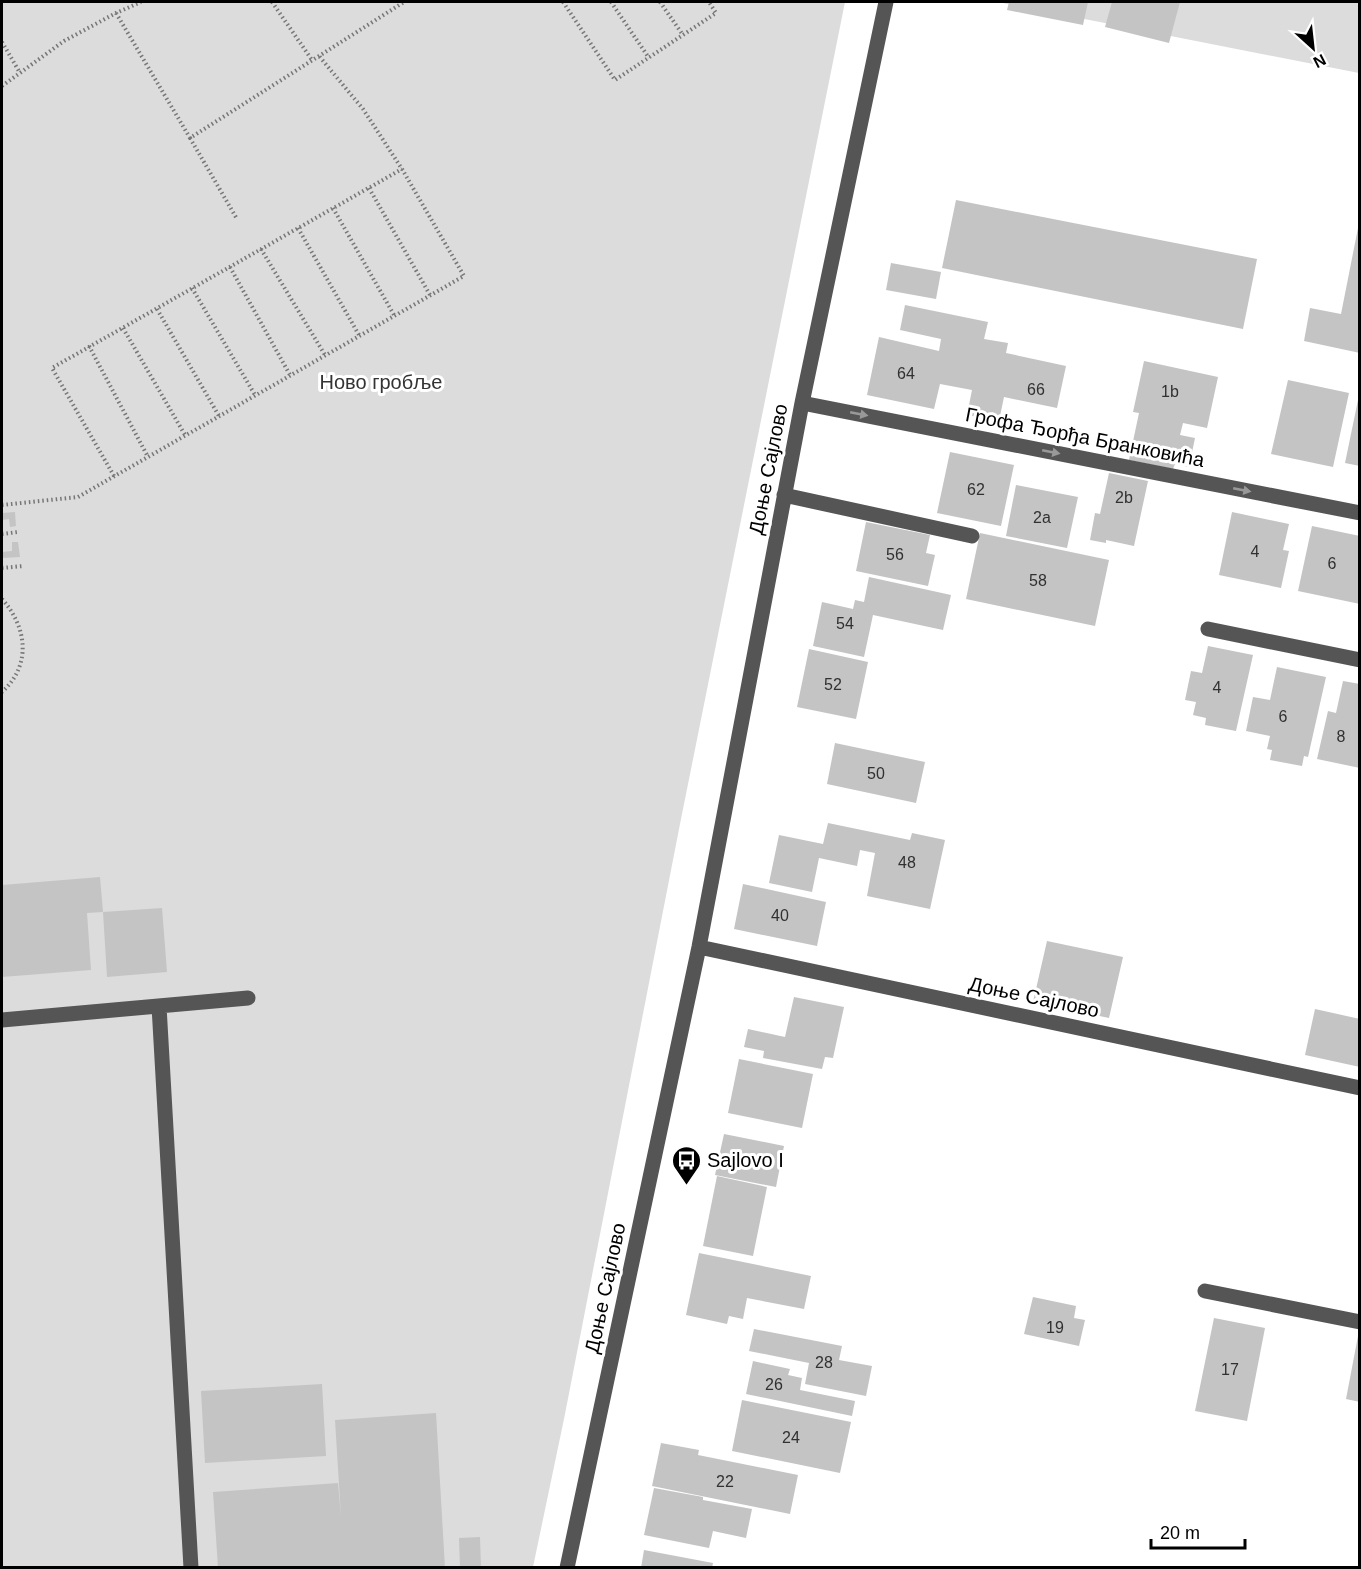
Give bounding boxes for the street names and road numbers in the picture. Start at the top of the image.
street label: Доње Сајлово [745,402,791,536]
street label: Грофа Ђорђа Бранковића [964,403,1207,471]
street label: Доње Сајлово [967,972,1101,1022]
street label: Доње Сајлово [580,1221,630,1355]

